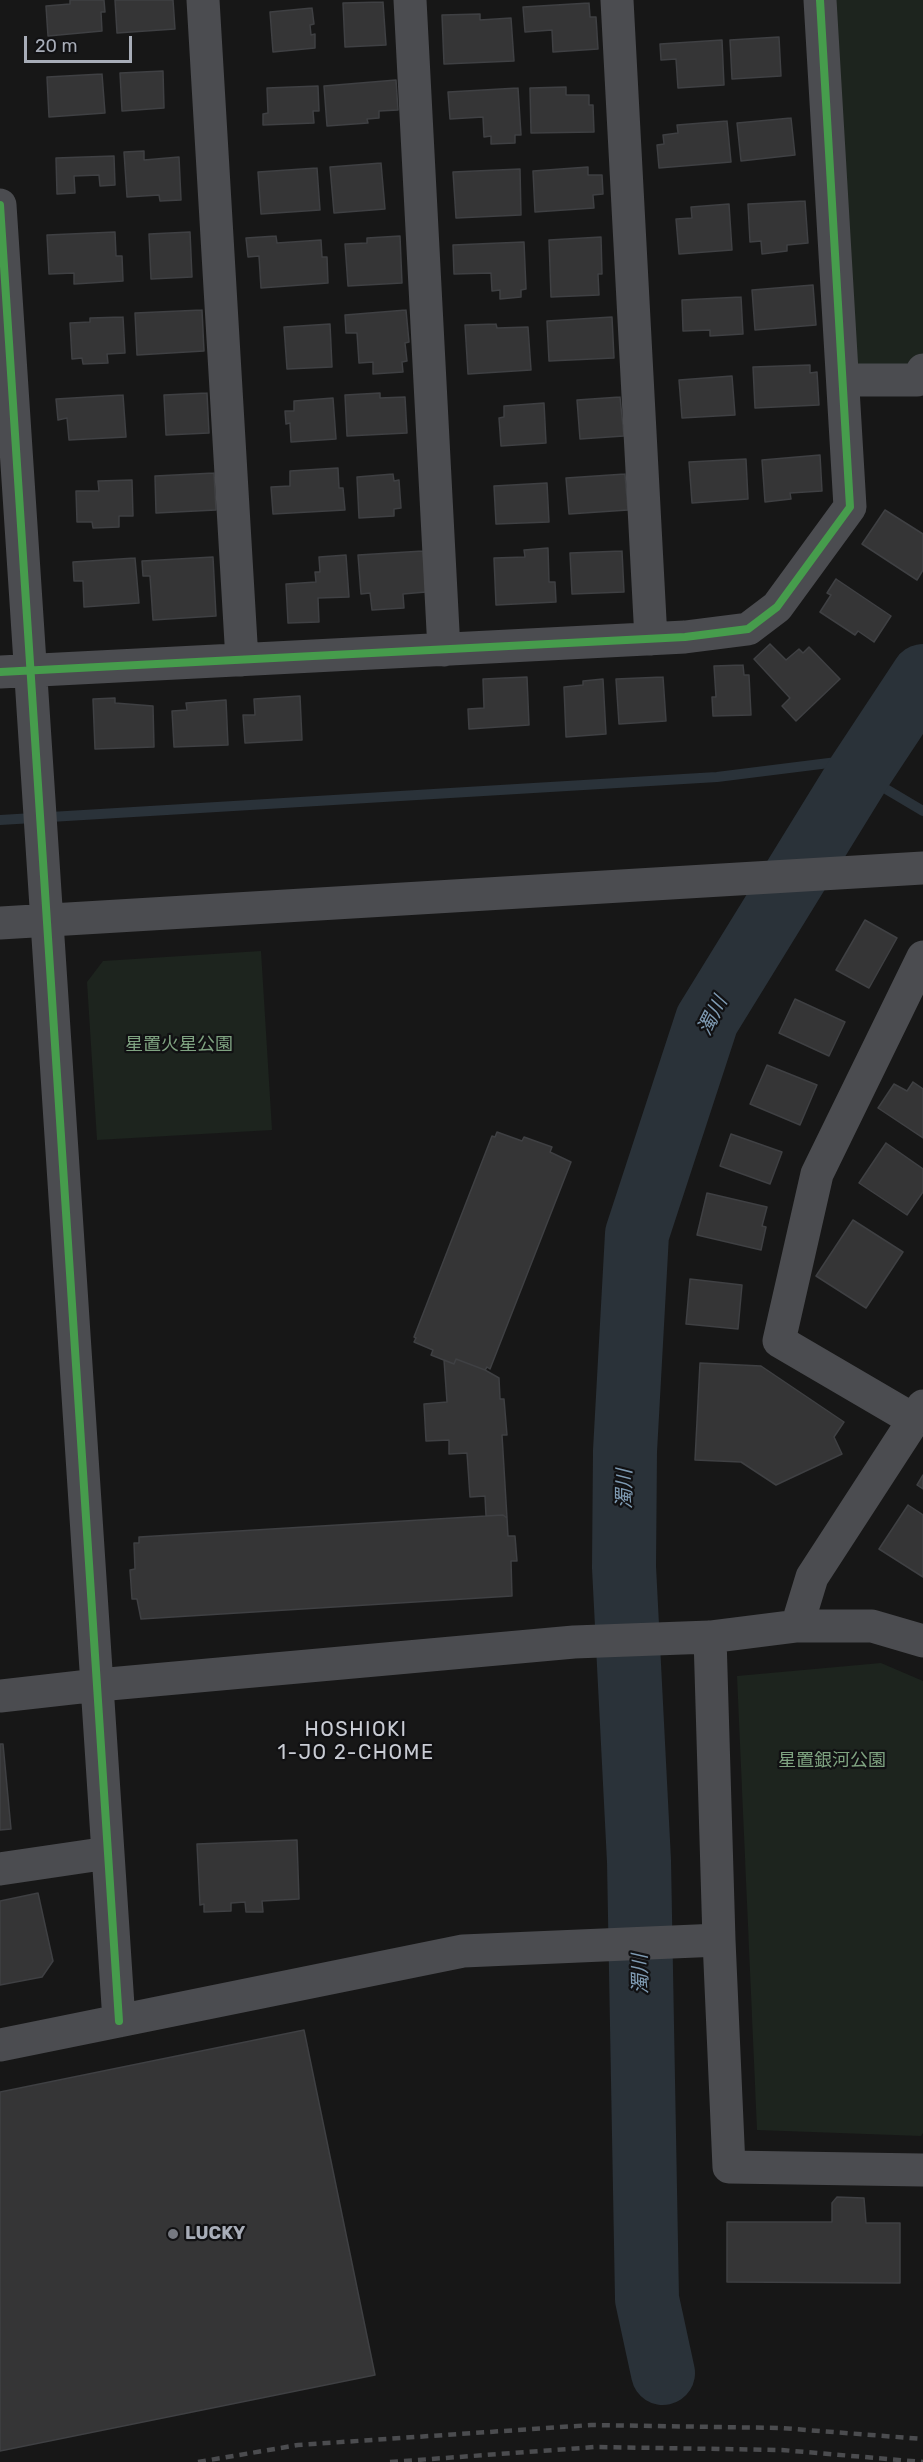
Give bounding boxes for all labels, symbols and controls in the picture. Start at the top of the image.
scale bar [27,24,135,62]
text: 20 m [35,35,77,57]
water label: 濁川 [693,993,733,1039]
park label: 星置火星公園 [125,1034,233,1056]
water label: 濁川 [613,1469,637,1509]
district label: HOSHIOKI 1-JO 2-CHOME [277,1718,435,1765]
park label: 星置銀河公園 [778,1750,886,1772]
water label: 濁川 [629,1954,653,1994]
place label: LUCKY [185,2223,245,2245]
marker: LUCKY [166,2227,180,2241]

